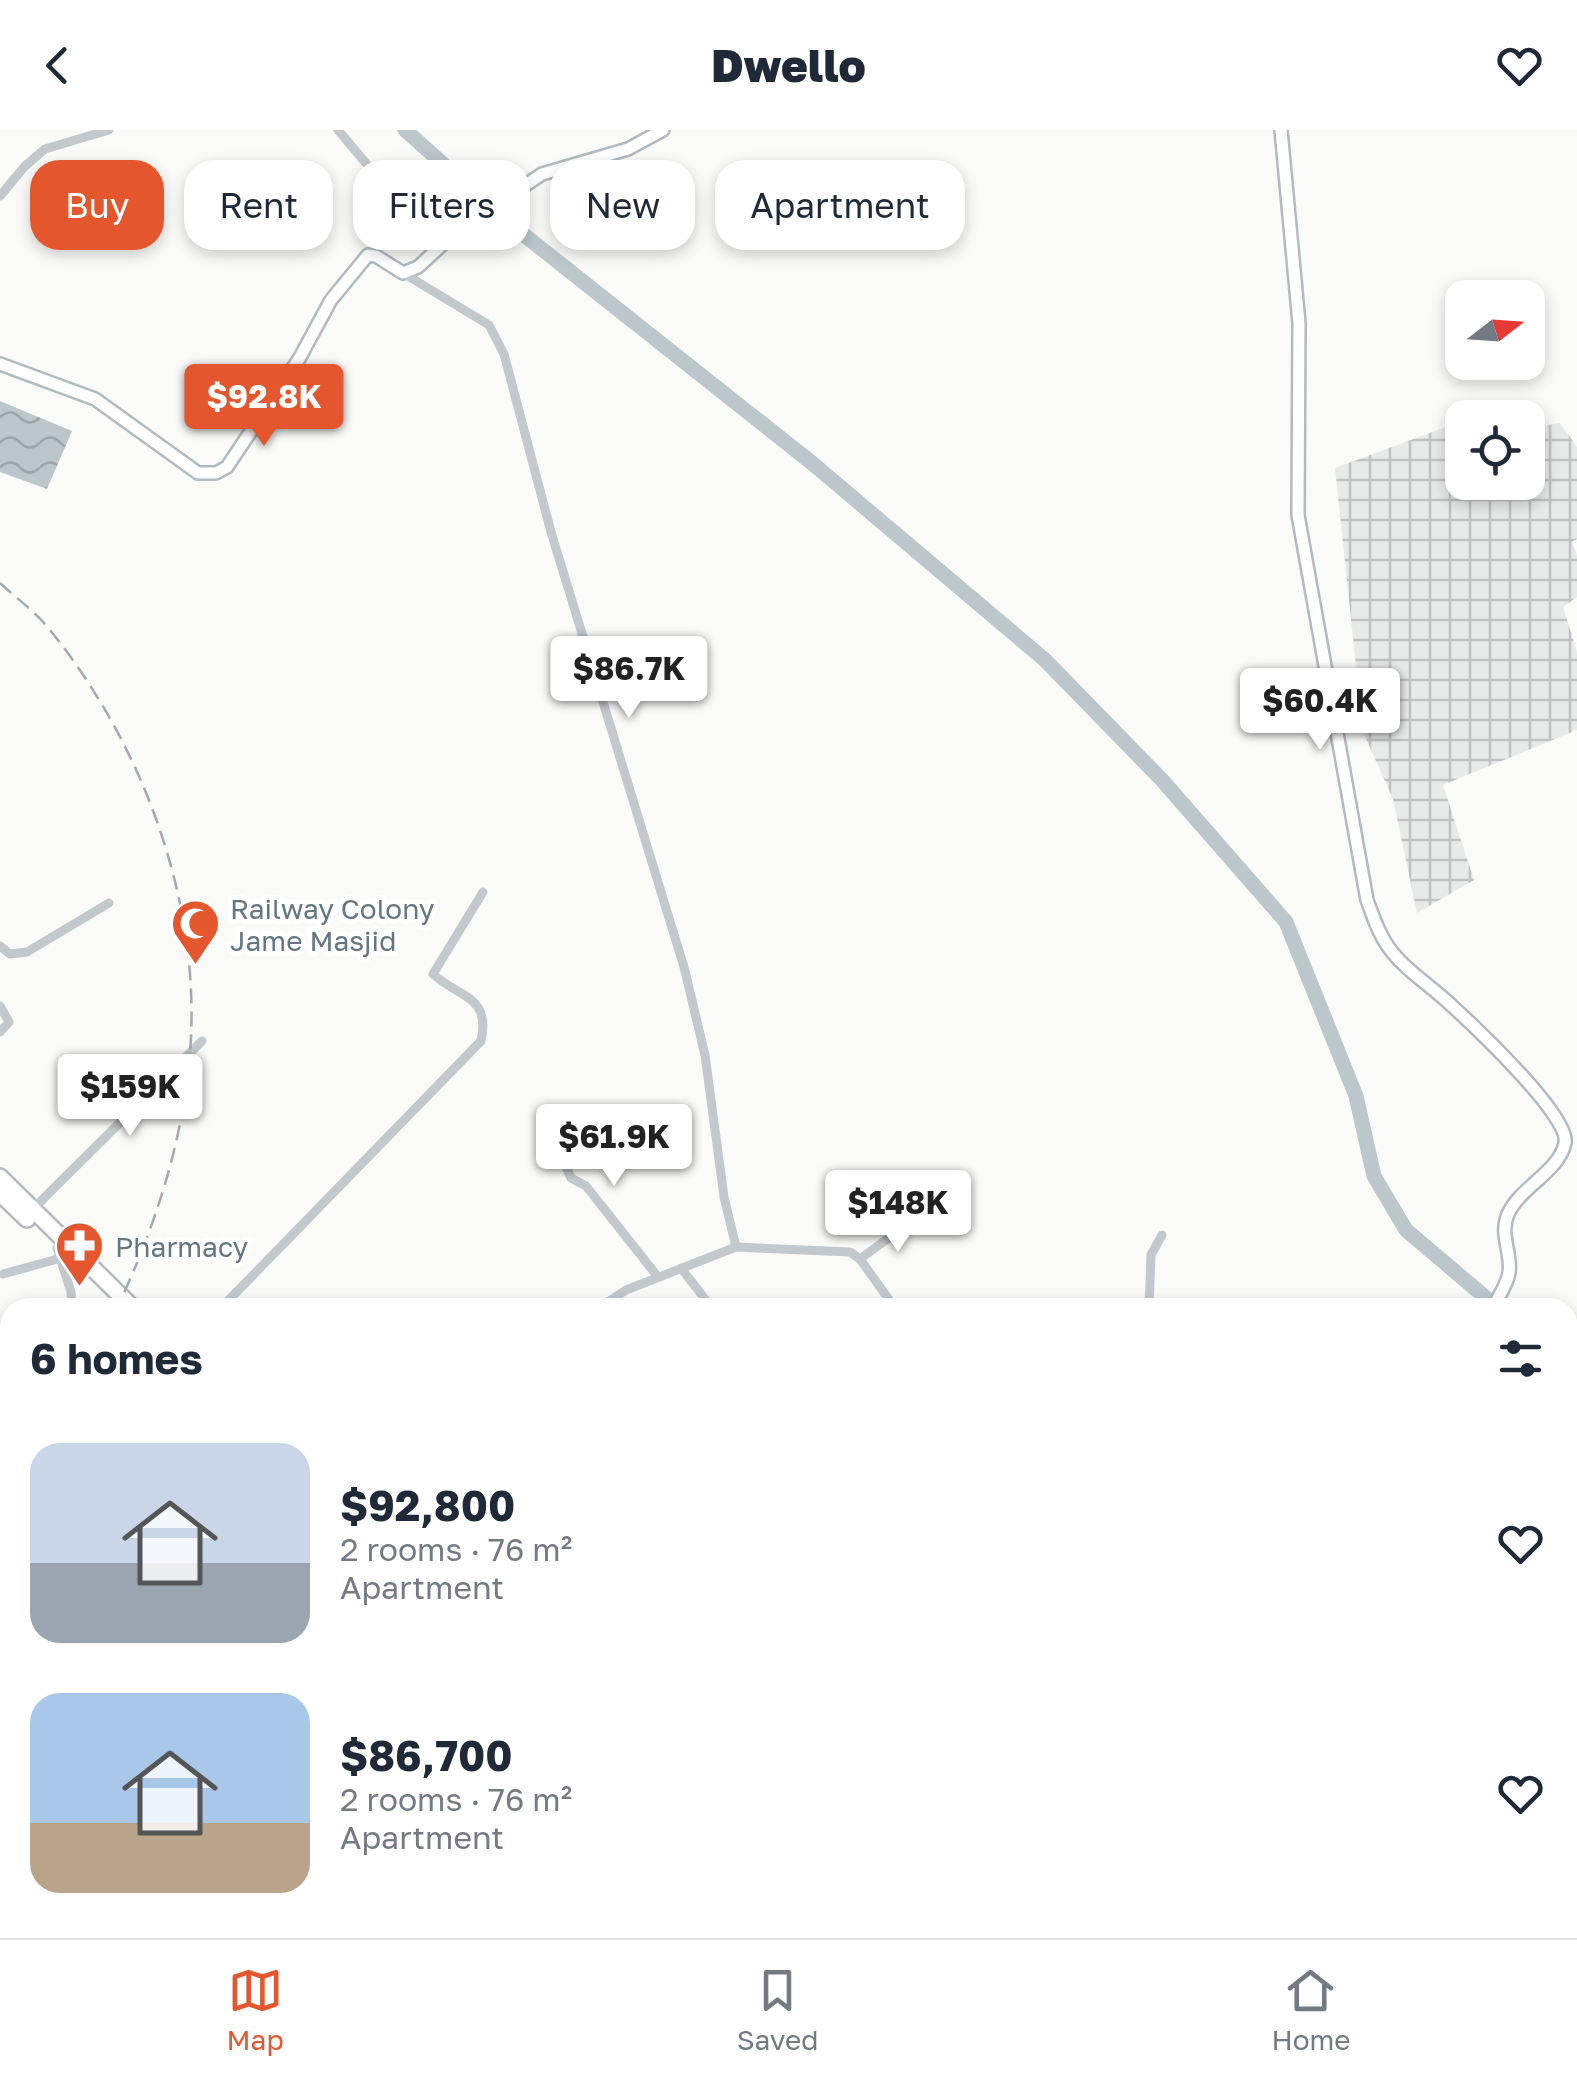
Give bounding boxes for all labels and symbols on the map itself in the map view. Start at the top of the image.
north arrow [1445,280,1545,380]
pin: $92.8K [183,364,345,449]
pin: $86.7K [548,636,710,721]
pin: $60.4K [1239,668,1401,753]
place label: Railway Colony Jame Masjid [230,892,435,957]
mosque icon: Railway Colony Jame Masjid [169,898,221,966]
pin: $159K [60,1054,200,1139]
pin: $61.9K [533,1104,695,1189]
pin: $148K [828,1170,968,1255]
pharmacy icon: Pharmacy [54,1220,106,1288]
place label: Pharmacy [115,1230,249,1263]

